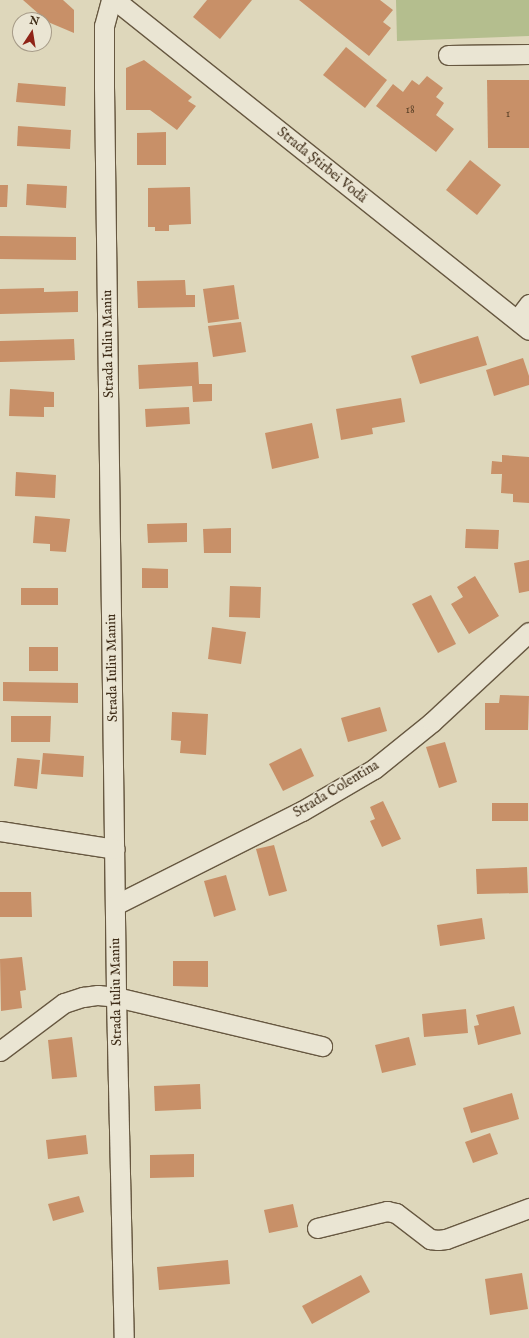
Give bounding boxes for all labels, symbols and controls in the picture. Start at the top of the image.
north arrow [12,12,52,52]
text: N [28,13,40,29]
house number: 18 [405,103,415,117]
house number: 1 [506,107,510,121]
street label: Strada Știrbei Vodă [274,124,370,206]
street label: Strada Iuliu Maniu [99,290,117,398]
street label: Strada Iuliu Maniu [103,614,121,722]
street label: Strada Colentina [290,757,382,821]
street label: Strada Iuliu Maniu [107,938,125,1046]

